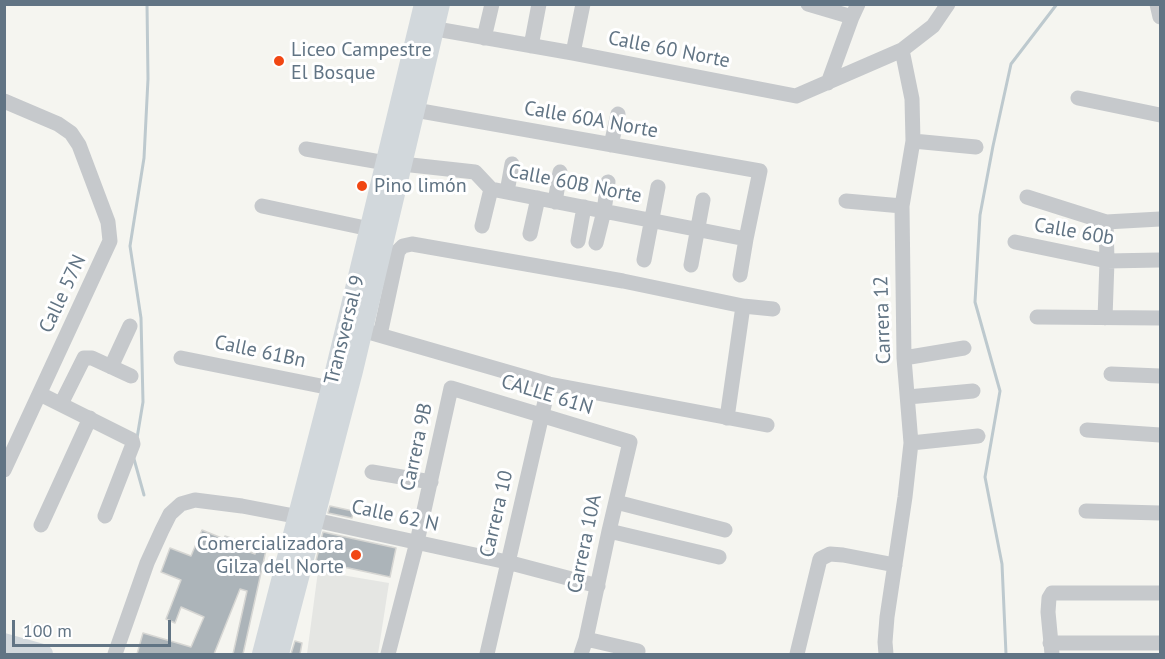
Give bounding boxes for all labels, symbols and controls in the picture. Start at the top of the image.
street label: Calle 60 Norte [606,26,732,74]
place label: Liceo Campestre El Bosque [291,38,432,85]
marker: Liceo Campestre El Bosque [272,54,286,68]
street label: Calle 60A Norte [522,96,660,144]
street label: Calle 60B Norte [506,159,644,209]
place label: Pino limón [374,174,467,198]
marker: Pino limón [355,179,369,193]
street label: Calle 60b [1032,213,1116,251]
street label: Calle 57N [34,251,92,337]
street label: Transversal 9 [320,273,370,387]
street label: Carrera 12 [869,275,897,365]
street label: Calle 61Bn [212,331,308,373]
street label: CALLE 61N [498,370,596,420]
street label: Carrera 9B [396,401,438,493]
street label: Carrera 10 [475,468,519,560]
street label: Carrera 10A [563,492,607,596]
street label: Calle 62 N [349,495,441,537]
place label: Comercializadora Gilza del Norte [197,532,344,579]
marker: Comercializadora Gilza del Norte [349,548,363,562]
scale bar [15,608,174,646]
text: 100 m [23,619,72,642]

